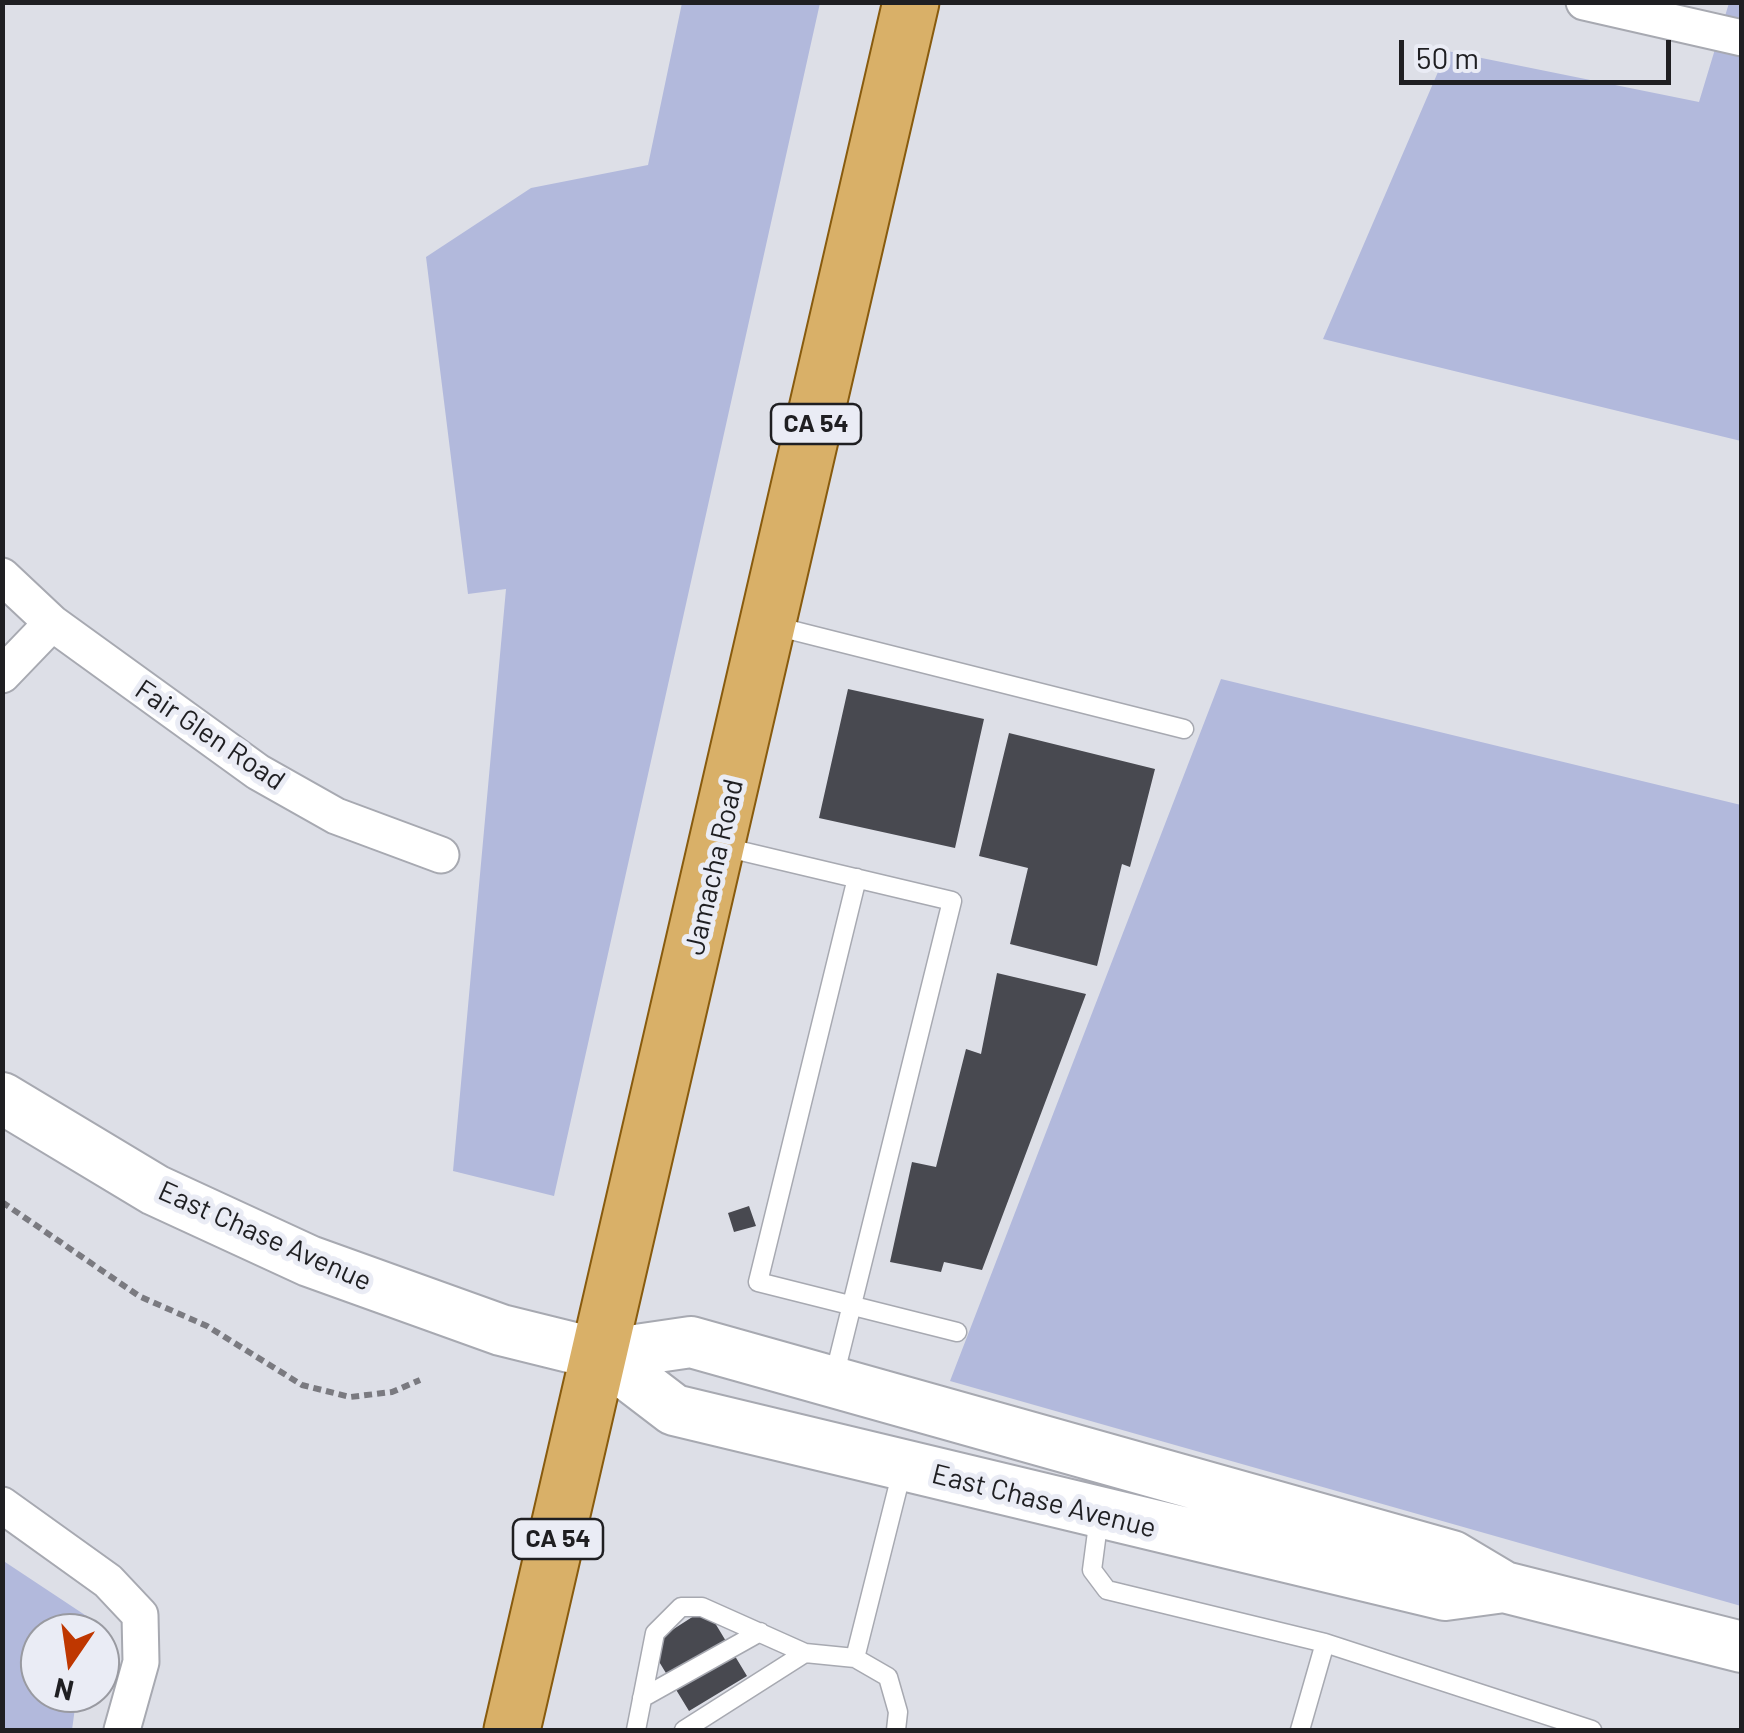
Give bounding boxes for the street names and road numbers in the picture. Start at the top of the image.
road number: CA 54 [771,404,861,444]
street label: Fair Glen Road [129,673,291,797]
street label: Jamacha Road [677,776,751,958]
street label: East Chase Avenue [153,1174,377,1298]
street label: East Chase Avenue [928,1457,1160,1545]
road number: CA 54 [513,1519,603,1559]

